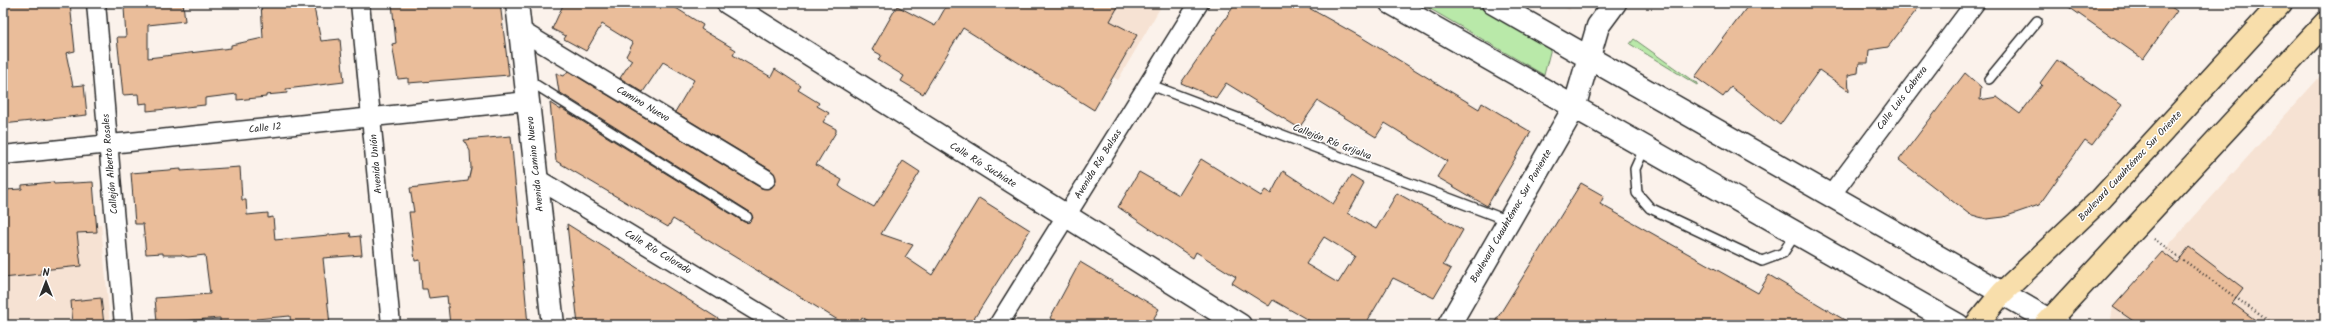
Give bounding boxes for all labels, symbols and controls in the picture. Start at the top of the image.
street label: Calle Luis Cabrera [1873,62,1932,133]
street label: Camino Nuevo [613,82,673,126]
street label: Boulevard Cuauhtémoc Sur Oriente [2074,107,2186,225]
street label: Callejón Alberto Rosales [98,112,122,215]
street label: Avenida Camino Nuevo [522,115,548,213]
street label: Calle 12 [248,118,282,138]
street label: Callejón Río Grijalva [1290,120,1374,165]
street label: Avenida Río Balsas [1070,125,1126,202]
street label: Avenida Unión [365,134,387,194]
street label: Calle Río Suchiate [946,138,1020,192]
street label: Boulevard Cuauhtémoc Sur Poniente [1466,146,1556,286]
street label: Calle Río Colorado [621,226,695,279]
north arrow [26,262,66,302]
text: N [43,264,50,282]

